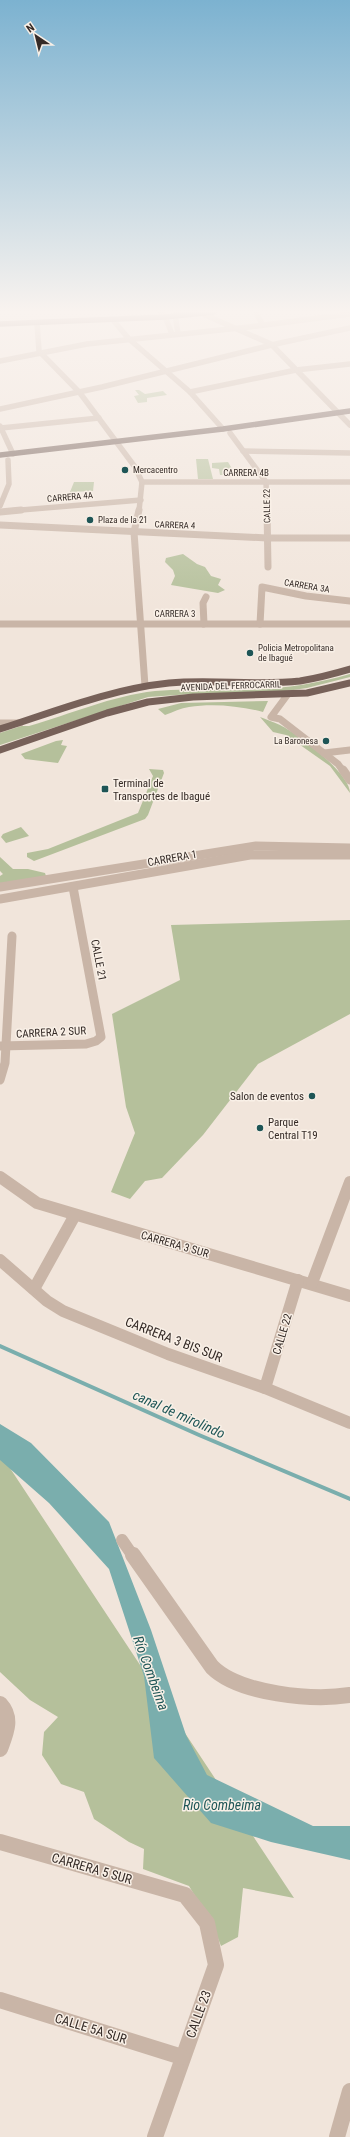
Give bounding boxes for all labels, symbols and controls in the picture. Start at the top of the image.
north arrow [16,16,56,56]
text: N [24,21,37,35]
marker: Mercacentro [120,465,130,475]
place label: Mercacentro [133,465,178,475]
street label: CARRERA 4B [223,468,269,478]
street label: CALLE 22 [262,488,272,523]
street label: CARRERA 4A [47,490,93,504]
marker: Plaza de la 21 [85,515,95,525]
place label: Plaza de la 21 [98,515,148,525]
street label: CARRERA 4 [154,519,196,531]
street label: CARRERA 3A [284,577,330,595]
street label: CARRERA 3 [155,609,195,619]
place label: Policia Metropolitana de Ibagué [258,643,334,663]
marker: Policia Metropolitana de Ibagué [245,648,255,658]
street label: AVENIDA DEL FERROCARRIL [181,679,282,693]
place label: La Baronesa [274,736,318,746]
marker: La Baronesa [321,736,331,746]
place label: Terminal de Transportes de Ibagué [113,777,210,803]
marker: Terminal de Transportes de Ibagué [100,784,110,794]
street label: CARRERA 1 [146,848,198,869]
street label: CALLE 21 [88,938,109,982]
street label: CARRERA 2 SUR [16,1024,87,1041]
place label: Salon de eventos [230,1090,304,1103]
marker: Salon de eventos [307,1091,317,1101]
place label: Parque Central T19 [268,1116,318,1142]
marker: Parque Central T19 [255,1123,265,1133]
street label: CARRERA 3 SUR [139,1229,211,1260]
street label: CALLE 22 [270,1312,295,1356]
street label: CARRERA 3 BIS SUR [123,1314,225,1365]
water label: canal de mirolindo [131,1387,228,1442]
water label: Río Combeima [130,1634,172,1712]
water label: Rio Combeima [183,1797,261,1813]
street label: CARRERA 5 SUR [50,1850,134,1887]
street label: CALLE 23 [183,1988,214,2040]
street label: CALLE 5A SUR [53,2010,129,2047]

